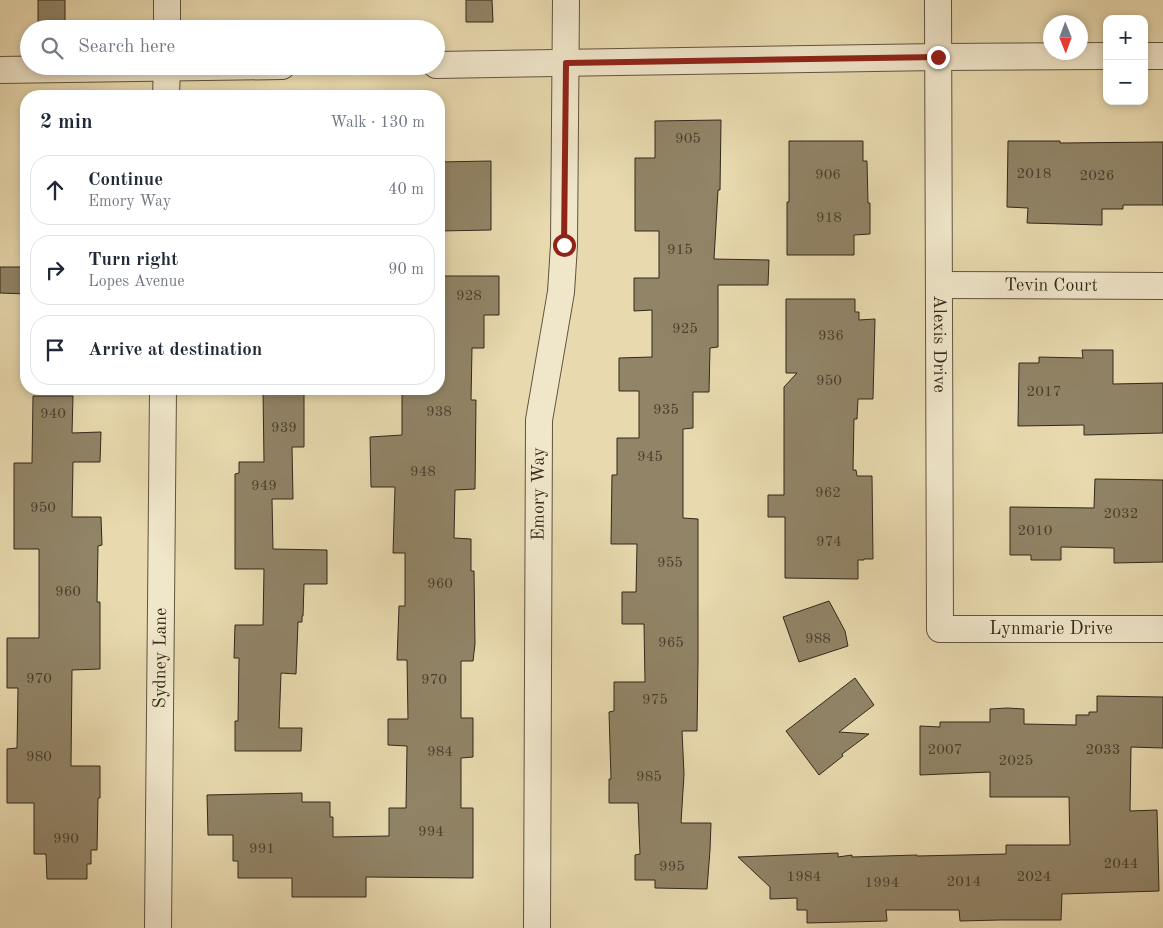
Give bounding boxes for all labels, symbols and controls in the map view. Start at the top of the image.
north arrow [1043,15,1088,60]
map controls [1103,15,1148,105]
button: + [1103,15,1148,60]
search box [20,20,445,75]
icon: search [38,34,66,62]
text: Search here [78,38,175,57]
route end [927,46,950,69]
button: − [1103,60,1148,105]
text: 2 min [40,112,93,133]
text: Walk · 130 m [330,115,425,131]
house number: 905 [675,132,701,147]
house number: 2018 [1017,167,1051,182]
house number: 906 [815,168,841,183]
house number: 2026 [1080,169,1114,184]
text: Continue [88,171,163,190]
icon: ahead [41,176,69,204]
text: 40 m [388,182,424,198]
text: Emory Way [88,194,171,210]
house number: 918 [816,211,842,226]
route start [553,234,576,257]
house number: 915 [667,243,693,258]
text: Turn right [88,251,178,270]
icon: right [41,256,69,284]
text: 90 m [388,262,424,278]
text: Lopes Avenue [88,274,185,290]
street label: Tevin Court [1004,276,1098,295]
house number: 928 [456,289,482,304]
street label: Alexis Drive [930,295,948,393]
house number: 925 [672,322,698,337]
house number: 936 [818,329,844,344]
icon: arrive [41,336,69,364]
text: Arrive at destination [88,341,262,360]
house number: 950 [816,374,842,389]
house number: 2017 [1027,385,1061,400]
house number: 935 [653,403,679,418]
house number: 938 [426,405,452,420]
house number: 940 [40,407,66,422]
house number: 939 [271,421,297,436]
street label: Emory Way [530,447,548,541]
house number: 945 [637,450,663,465]
house number: 948 [410,465,436,480]
house number: 949 [251,479,277,494]
house number: 962 [815,486,841,501]
house number: 950 [30,501,56,516]
house number: 2032 [1104,507,1138,522]
house number: 2010 [1018,524,1052,539]
house number: 974 [816,535,842,550]
house number: 955 [657,556,683,571]
house number: 960 [427,577,453,592]
house number: 960 [55,585,81,600]
street label: Sydney Lane [151,608,170,709]
street label: Lynmarie Drive [989,620,1113,638]
house number: 988 [805,632,831,647]
house number: 965 [658,636,684,651]
house number: 970 [26,672,52,687]
house number: 970 [421,673,447,688]
house number: 975 [642,693,668,708]
house number: 2007 [928,743,962,758]
house number: 2033 [1086,743,1120,758]
house number: 984 [427,745,453,760]
house number: 980 [26,750,52,765]
house number: 2025 [999,754,1033,769]
house number: 985 [636,770,662,785]
house number: 994 [418,825,444,840]
house number: 990 [53,832,79,847]
house number: 991 [249,842,275,857]
house number: 2044 [1104,857,1138,872]
house number: 995 [659,860,685,875]
house number: 1984 [787,870,821,885]
house number: 2024 [1017,870,1051,885]
house number: 2014 [947,875,981,890]
house number: 1994 [865,876,899,891]

